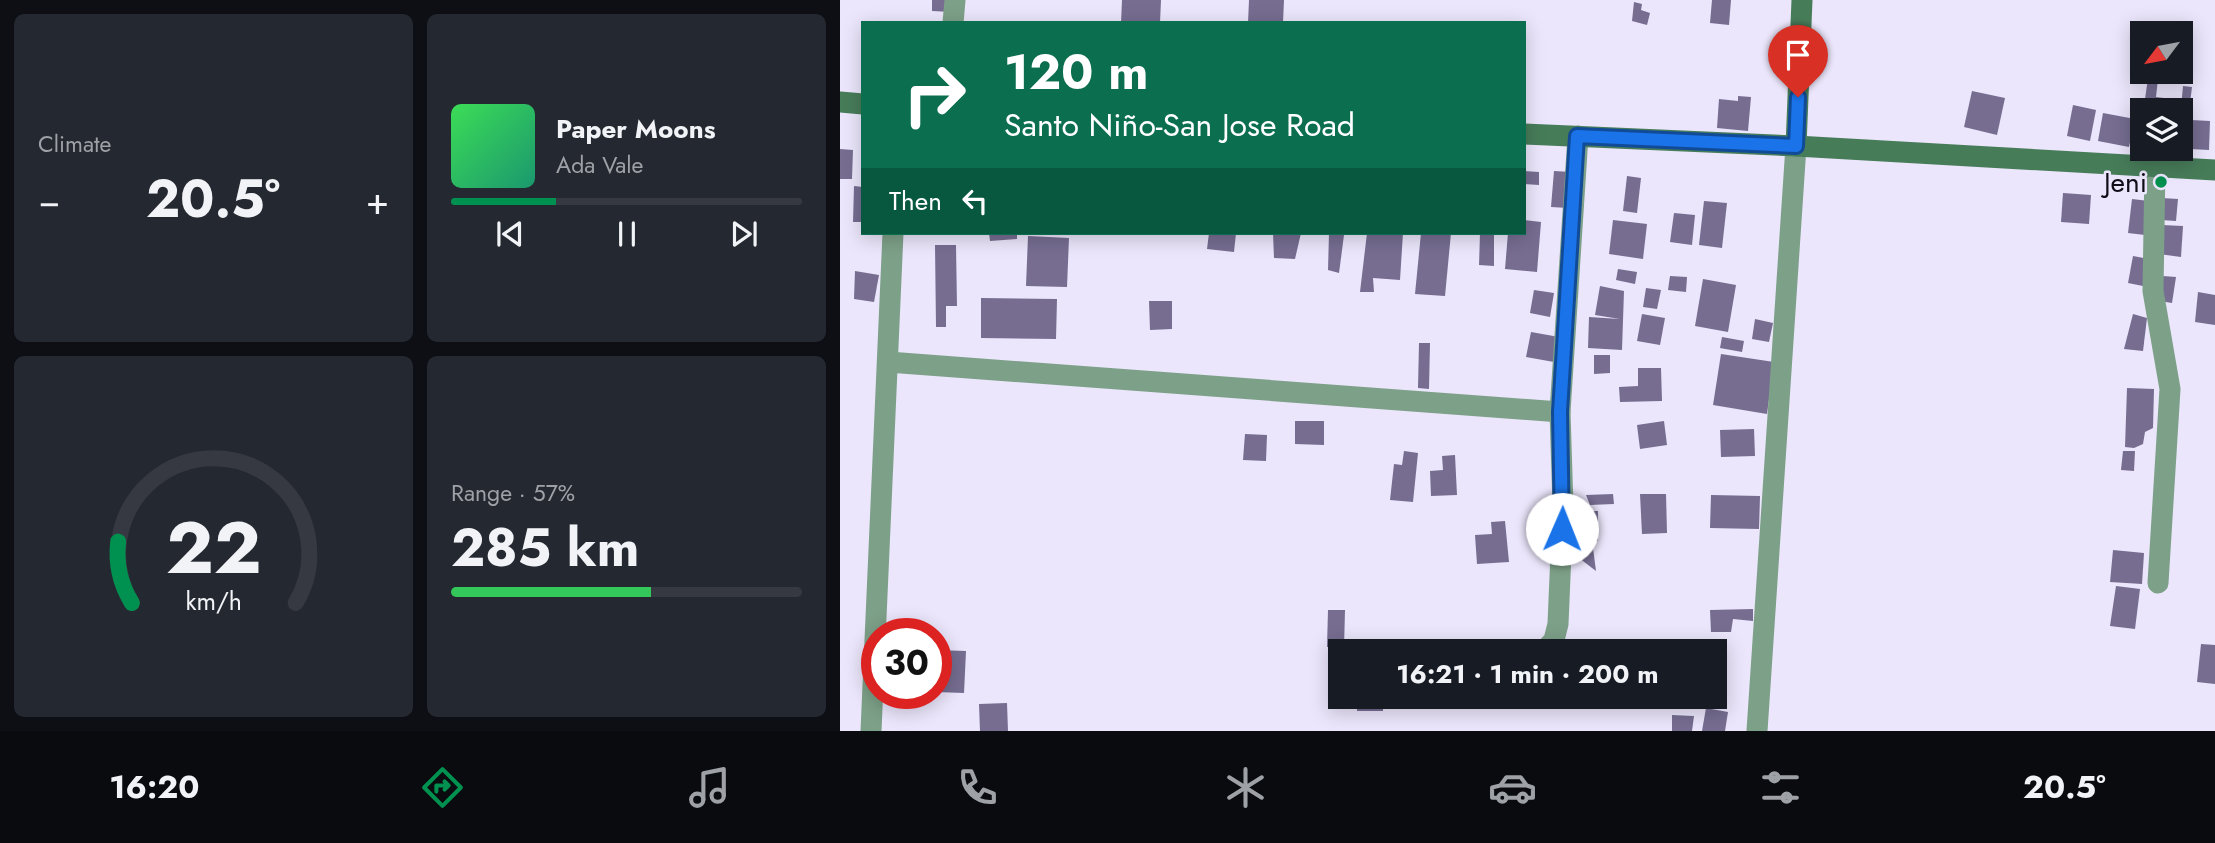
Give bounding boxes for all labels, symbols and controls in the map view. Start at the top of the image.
north arrow [2130,21,2193,84]
map controls [2130,21,2193,161]
pin [1768,25,1828,97]
icon: arrive [1779,36,1817,74]
text: 120 m [1004,37,1148,107]
icon: right [889,49,980,140]
button: layers [2130,98,2193,161]
text: Santo Niño-San Jose Road [1004,102,1355,148]
text: Paper Moons [556,110,716,148]
text: Climate [38,127,111,161]
text: Ada Vale [556,148,643,182]
text: 20.5° [146,161,280,237]
place label: Jeni [2100,162,2147,203]
text: − [38,173,60,228]
text: + [366,173,389,228]
marker: Jeni [2153,174,2169,190]
text: Then [889,182,942,220]
icon: left [956,182,994,220]
icon: previous [491,215,529,253]
icon: pause [608,215,646,253]
icon: next [725,215,763,253]
text: Range · 57% [451,476,575,510]
position arrow [1525,492,1599,566]
text: 22 [166,495,261,600]
text: 285 km [451,510,640,586]
text: km/h [185,582,242,618]
speed limit sign: 30 [861,618,952,709]
text: 16:21 · 1 min · 200 m [1396,655,1659,693]
icon: directions [418,763,467,812]
icon: music [685,763,734,812]
icon: phone [953,763,1002,812]
icon: climate [1221,763,1270,812]
icon: car [1488,763,1537,812]
icon: filters [1756,763,1805,812]
text: 16:20 [109,764,199,810]
text: 20.5° [2023,764,2106,810]

